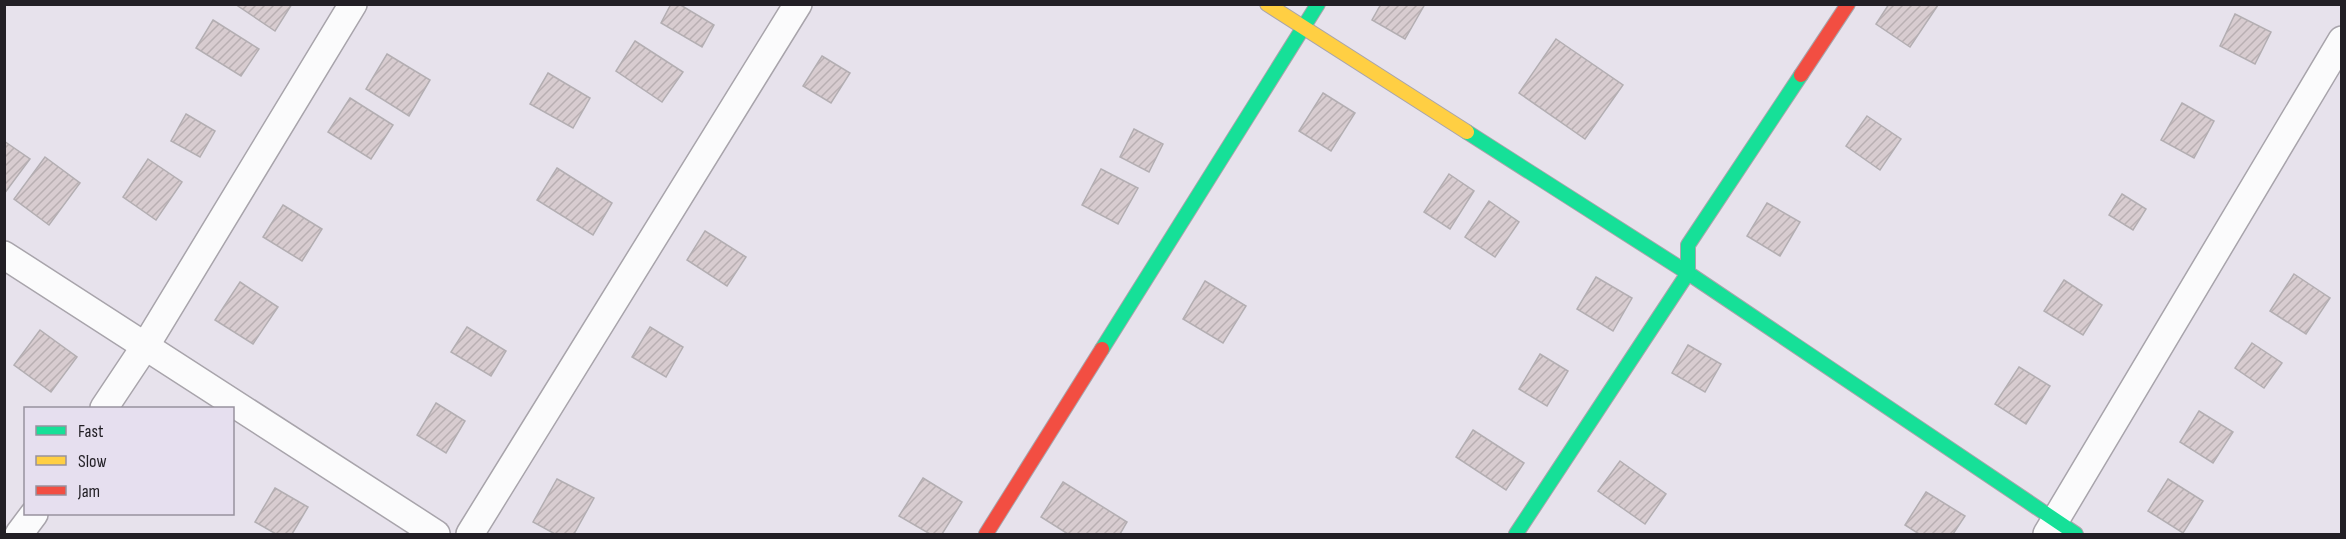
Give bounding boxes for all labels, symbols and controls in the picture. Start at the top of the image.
legend [24,407,234,515]
text: Fast [78,421,104,442]
text: Slow [78,451,107,472]
text: Jam [77,481,100,502]

